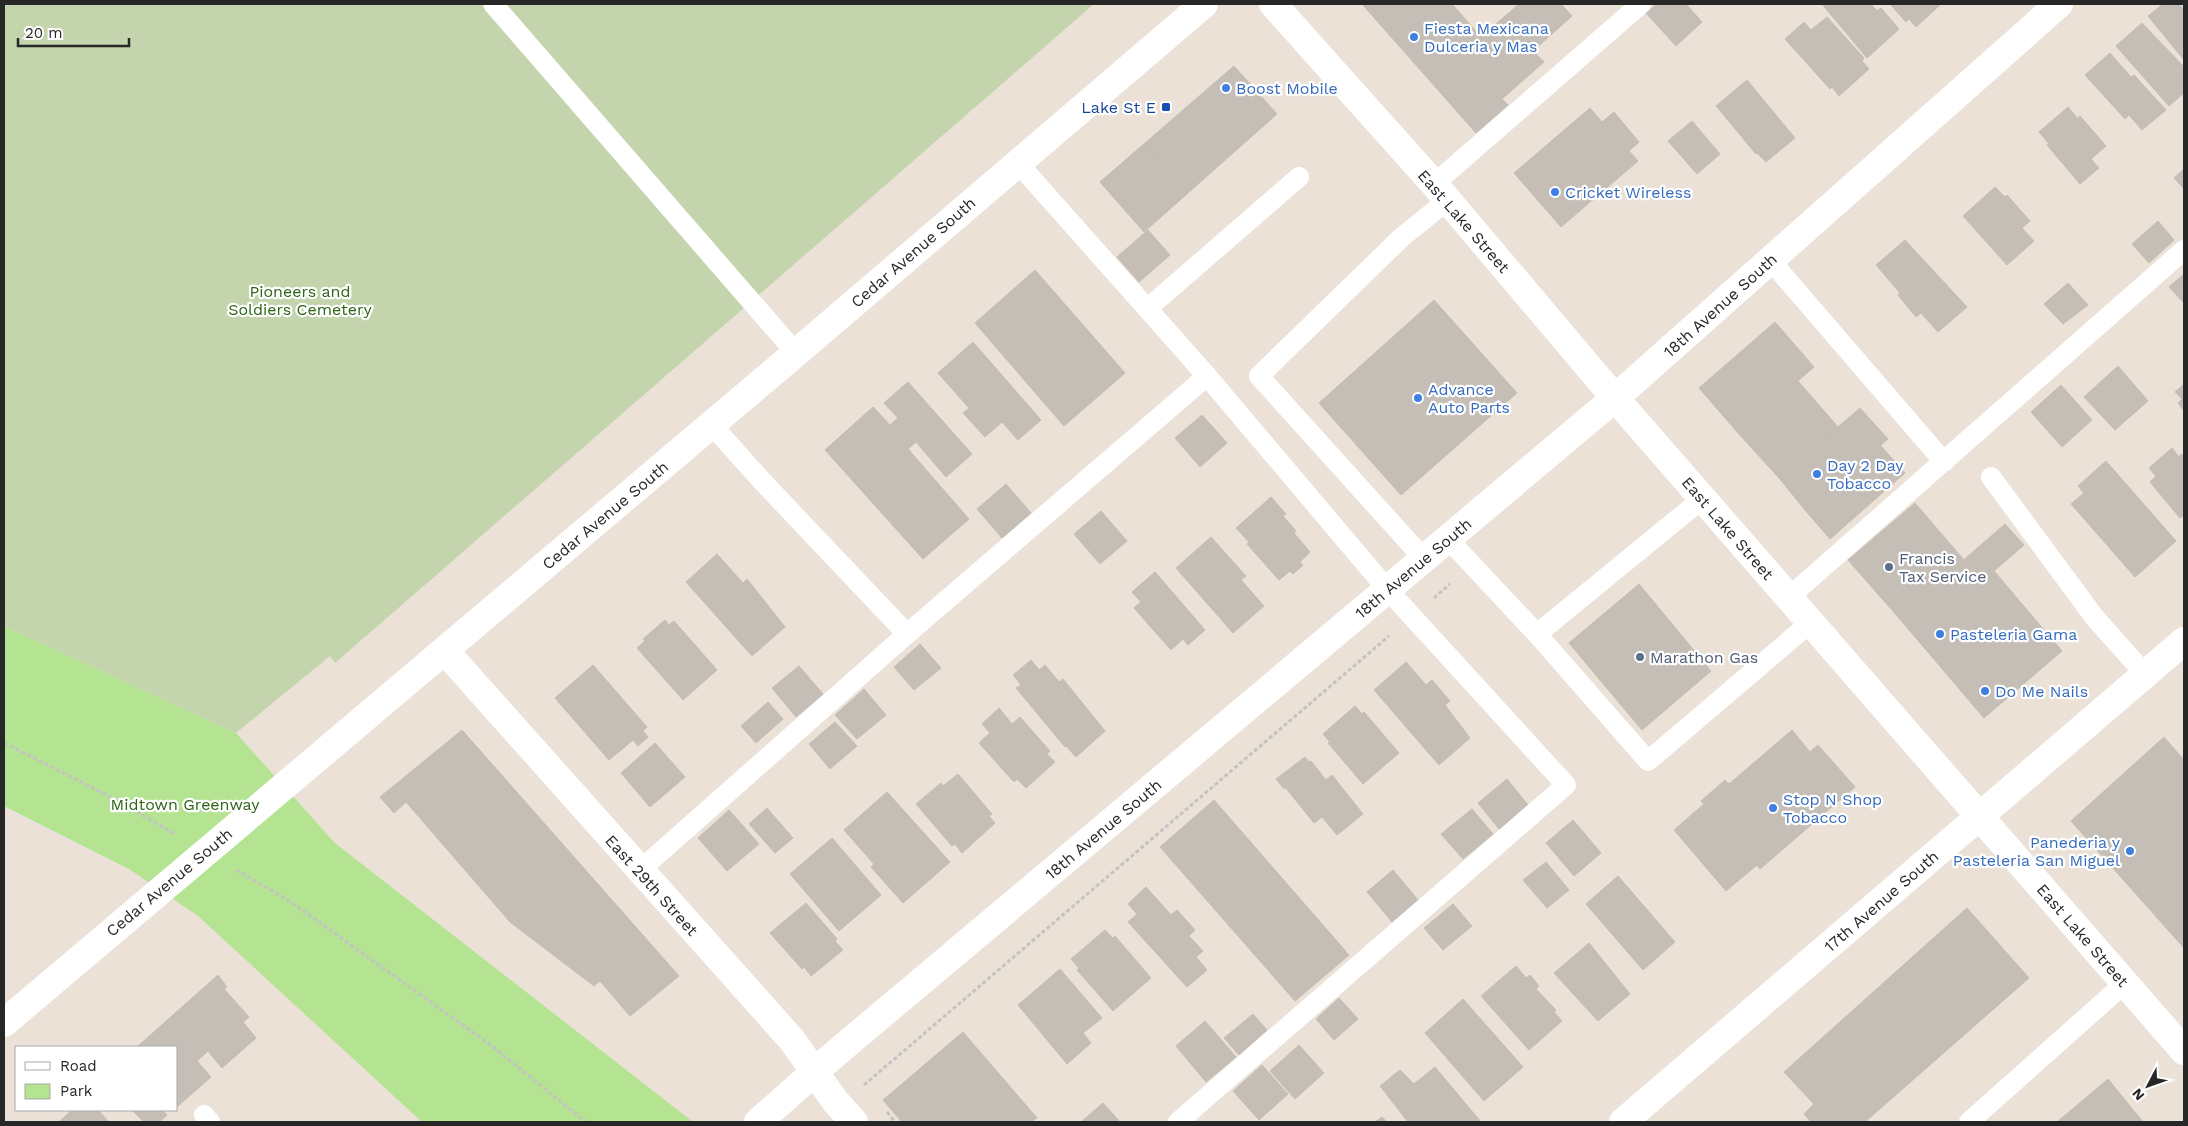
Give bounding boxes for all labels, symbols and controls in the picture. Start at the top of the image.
scale bar [18,15,129,47]
place label: Fiesta Mexicana Dulceria y Mas [1424,19,1549,56]
text: 20 m [25,24,63,42]
marker: Fiesta Mexicana Dulceria y Mas [1408,31,1420,43]
place label: Boost Mobile [1236,79,1338,98]
marker: Boost Mobile [1220,82,1232,94]
place label: Lake St E [1081,98,1156,117]
marker: Lake St E [1160,101,1172,113]
street label: East Lake Street [1414,166,1514,277]
place label: Cricket Wireless [1565,183,1691,202]
marker: Cricket Wireless [1549,186,1561,198]
street label: Cedar Avenue South [847,193,979,312]
street label: 18th Avenue South [1660,249,1781,361]
park label: Pioneers and Soldiers Cemetery [228,282,372,319]
place label: Advance Auto Parts [1428,380,1510,417]
marker: Advance Auto Parts [1412,392,1424,404]
place label: Day 2 Day Tobacco [1827,456,1904,493]
street label: Cedar Avenue South [538,457,672,574]
marker: Day 2 Day Tobacco [1811,468,1823,480]
street label: East Lake Street [1678,473,1778,584]
street label: 18th Avenue South [1351,514,1475,623]
place label: Francis Tax Service [1899,549,1987,586]
marker: Francis Tax Service [1883,561,1895,573]
place label: Pasteleria Gama [1950,625,2077,644]
marker: Pasteleria Gama [1934,628,1946,640]
place label: Marathon Gas [1650,648,1758,667]
marker: Marathon Gas [1634,651,1646,663]
place label: Do Me Nails [1995,682,2088,701]
marker: Do Me Nails [1979,685,1991,697]
street label: 18th Avenue South [1041,775,1165,884]
place label: Stop N Shop Tobacco [1783,790,1882,827]
park label: Midtown Greenway [111,795,260,814]
marker: Stop N Shop Tobacco [1767,802,1779,814]
street label: Cedar Avenue South [102,824,236,941]
street label: East 29th Street [601,831,702,940]
place label: Panederia y Pasteleria San Miguel [1953,833,2121,870]
marker: Panederia y Pasteleria San Miguel [2124,845,2136,857]
street label: 17th Avenue South [1820,847,1942,956]
street label: East Lake Street [2033,880,2133,991]
legend [15,1046,178,1111]
text: Road [60,1057,97,1075]
north arrow [2123,1061,2173,1111]
text: Park [60,1082,93,1100]
text: N [2129,1085,2148,1104]

